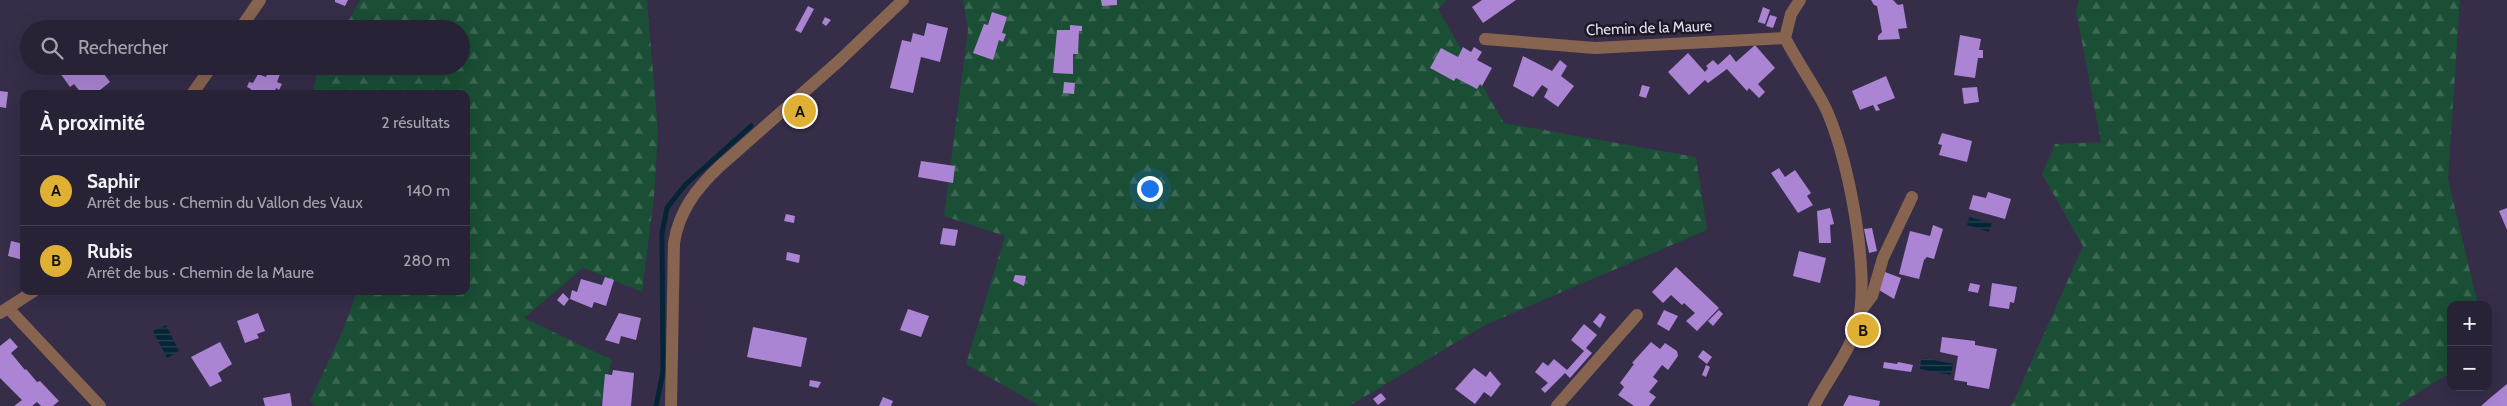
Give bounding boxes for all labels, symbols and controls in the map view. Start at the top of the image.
street label: Chemin de la Maure [1586,17,1713,39]
search box [20,20,470,75]
icon: search [38,34,66,62]
text: Rechercher [78,36,168,59]
pin: A [784,92,816,130]
text: À proximité [40,110,145,135]
text: 2 résultats [381,113,450,132]
text: Saphir [87,170,140,193]
your location [1137,176,1163,202]
text: A [51,181,61,200]
text: 140 m [407,181,450,200]
text: Arrêt de bus · Chemin du Vallon des Vaux [87,193,363,212]
text: Rubis [87,240,133,263]
text: B [51,251,61,270]
text: 280 m [403,251,450,270]
text: Arrêt de bus · Chemin de la Maure [87,263,314,282]
map controls [2447,301,2492,391]
button: + [2447,301,2492,346]
pin: B [1847,311,1879,349]
button: − [2447,346,2492,391]

